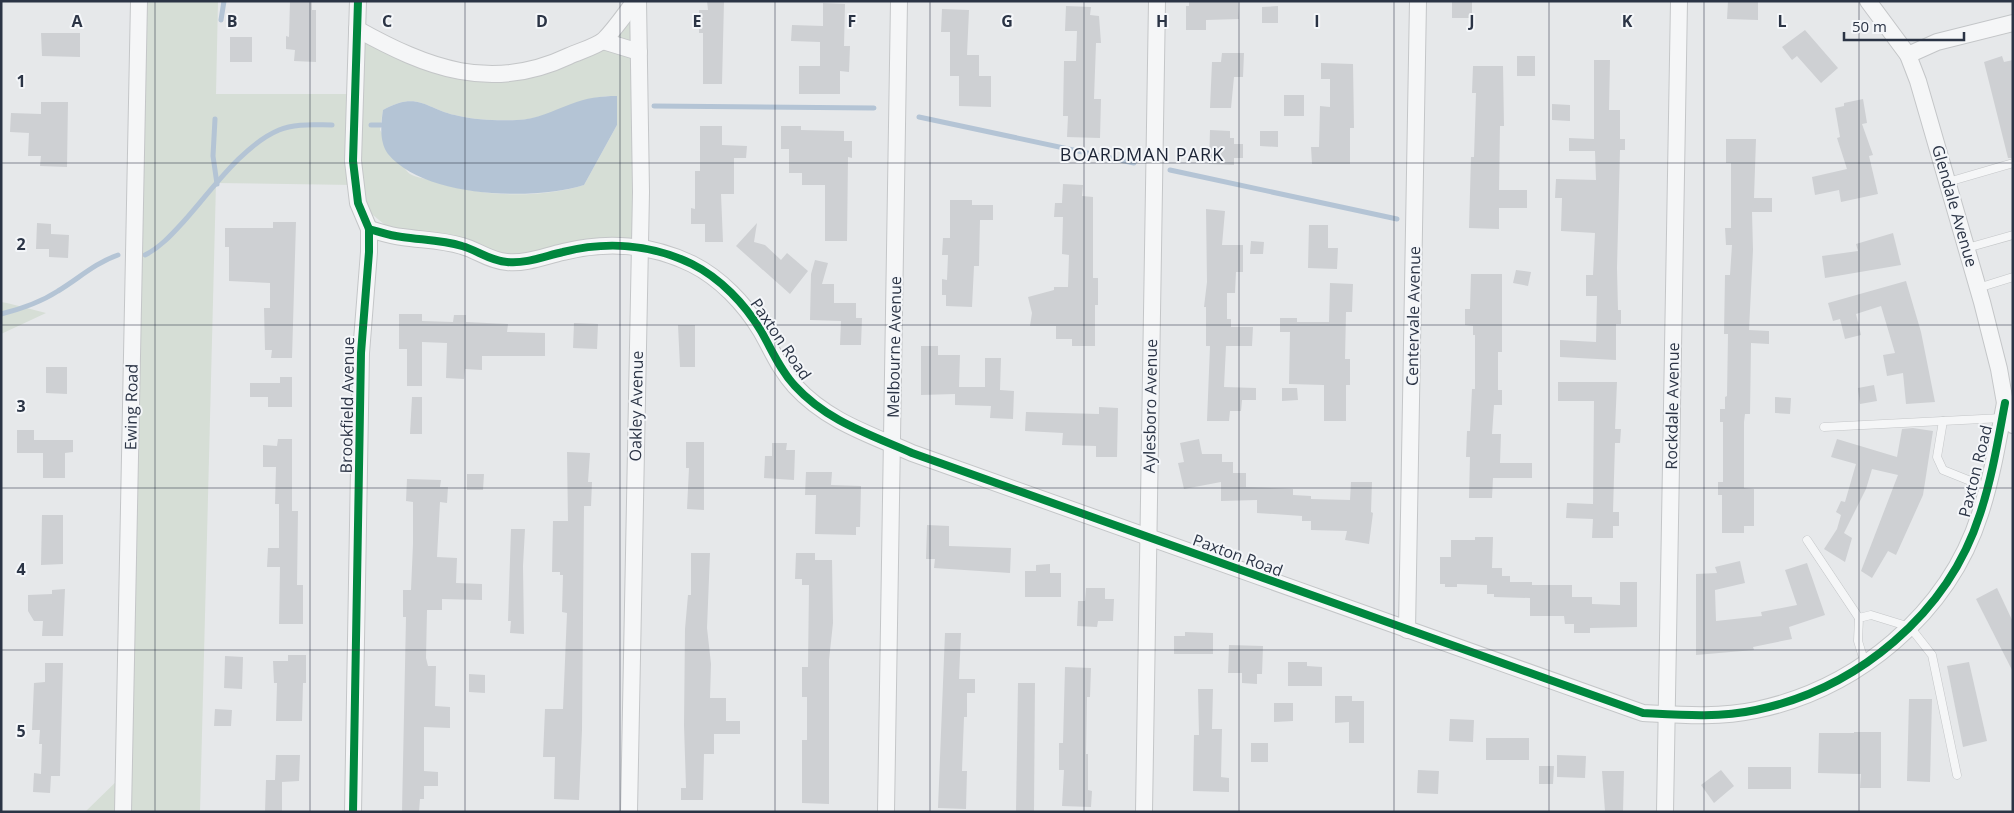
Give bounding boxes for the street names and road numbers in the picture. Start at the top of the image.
street label: Glendale Avenue [1927,142,1983,270]
street label: Centervale Avenue [1401,246,1425,386]
street label: Melbourne Avenue [882,276,906,418]
street label: Paxton Road [745,294,817,384]
street label: Brookfield Avenue [335,336,359,473]
street label: Aylesboro Avenue [1138,339,1162,473]
street label: Rockdale Avenue [1660,342,1684,470]
street label: Oakley Avenue [624,350,648,462]
street label: Ewing Road [119,364,143,450]
street label: Paxton Road [1953,423,1997,519]
street label: Paxton Road [1190,529,1286,581]

